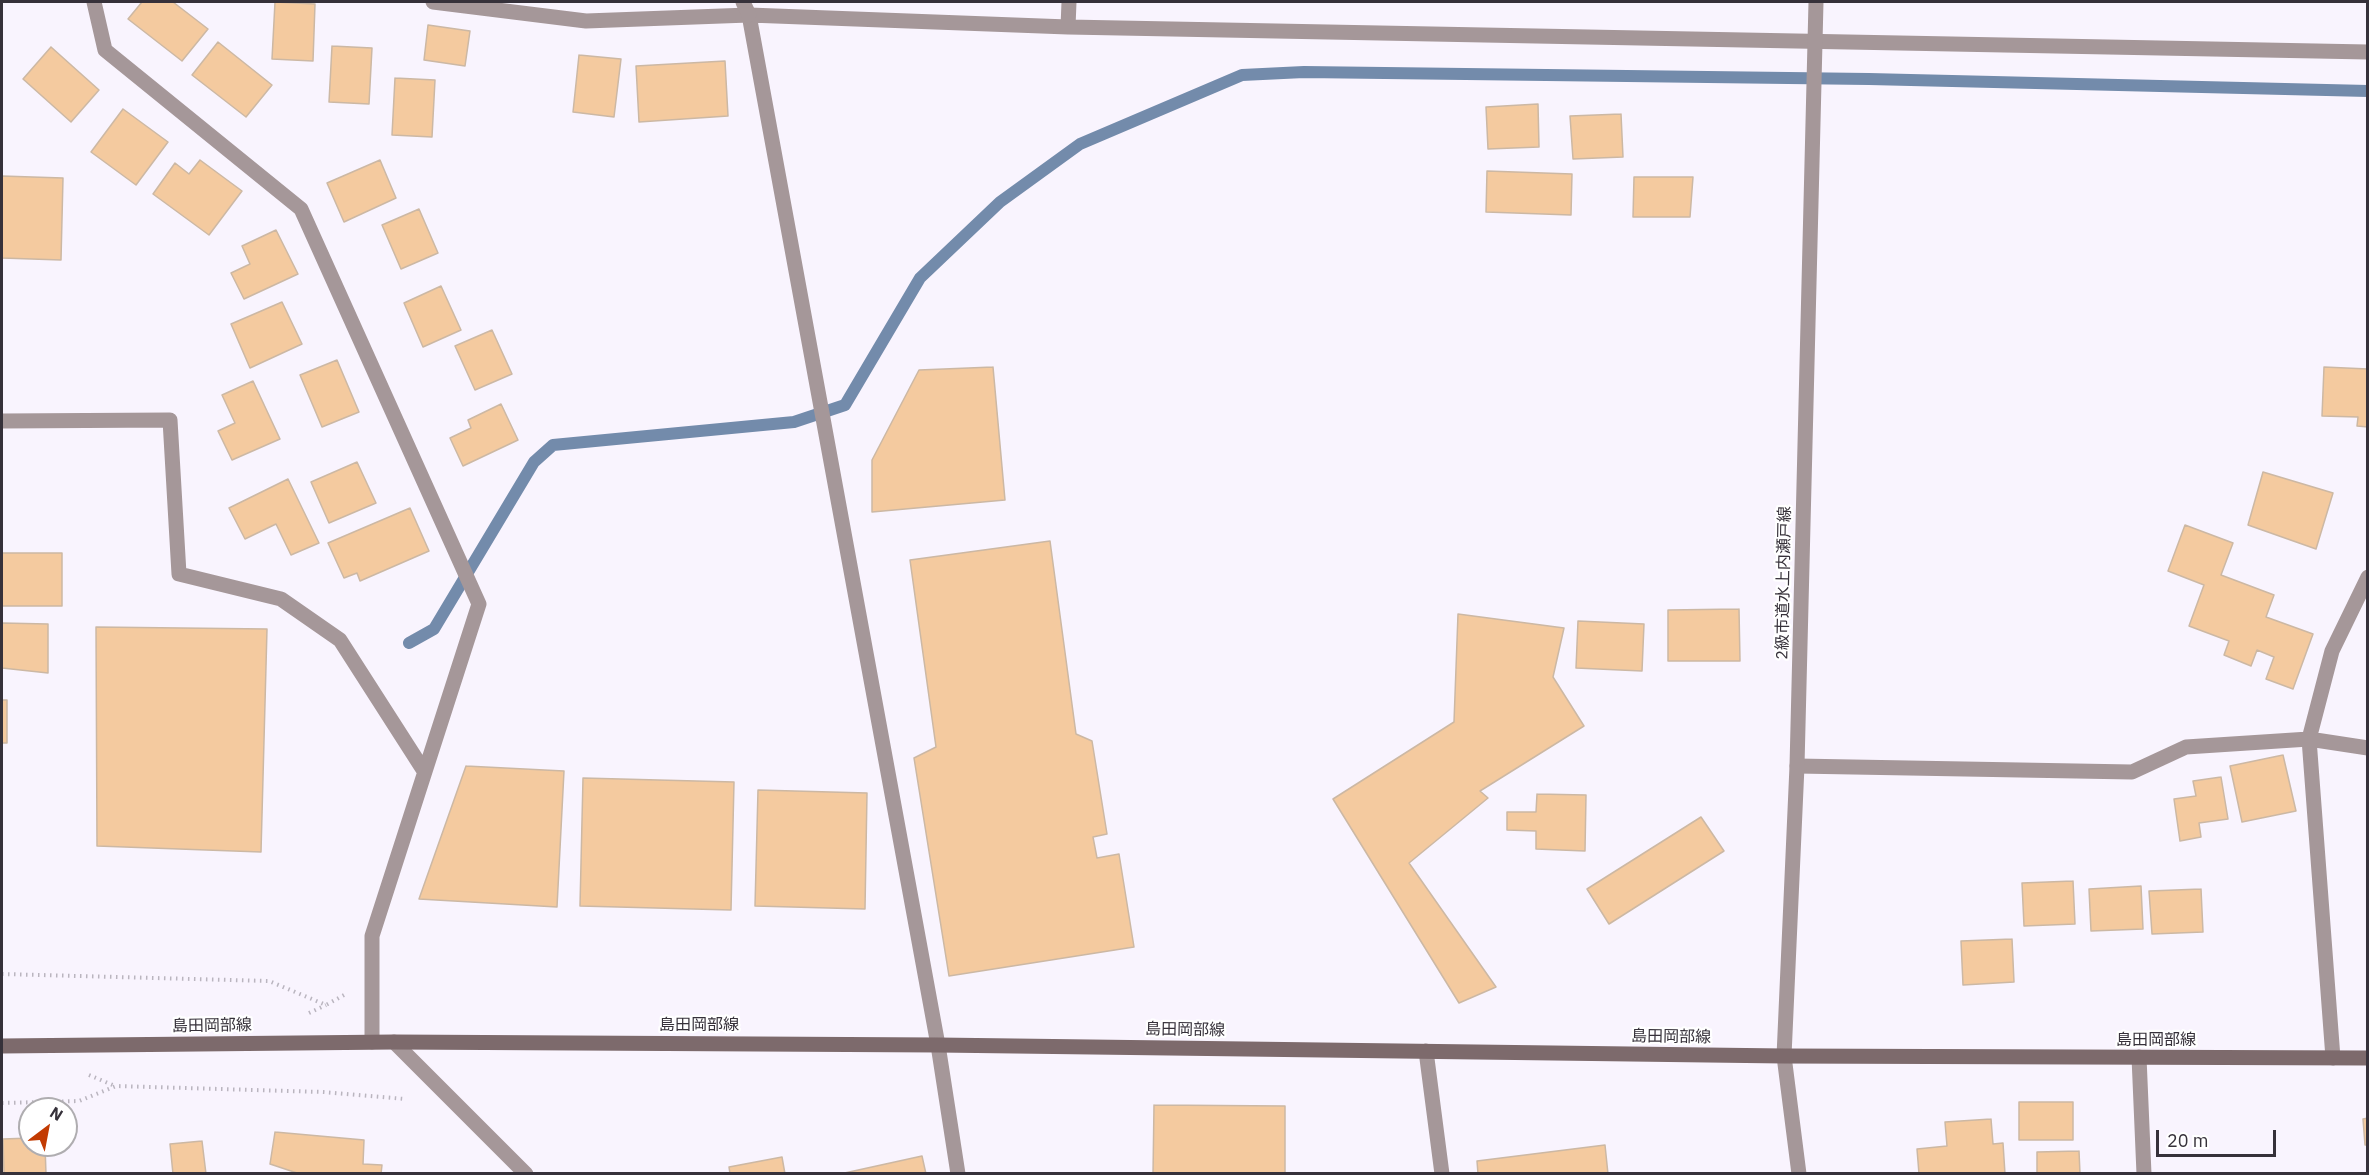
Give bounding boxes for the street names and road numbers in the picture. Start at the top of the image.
street label: 2級市道水上内瀬戸線 [1773,506,1795,660]
street label: 島田岡部線 [659,1015,739,1035]
street label: 島田岡部線 [172,1016,252,1036]
street label: 島田岡部線 [1145,1020,1225,1040]
street label: 島田岡部線 [1631,1027,1711,1047]
street label: 島田岡部線 [2116,1030,2196,1050]

